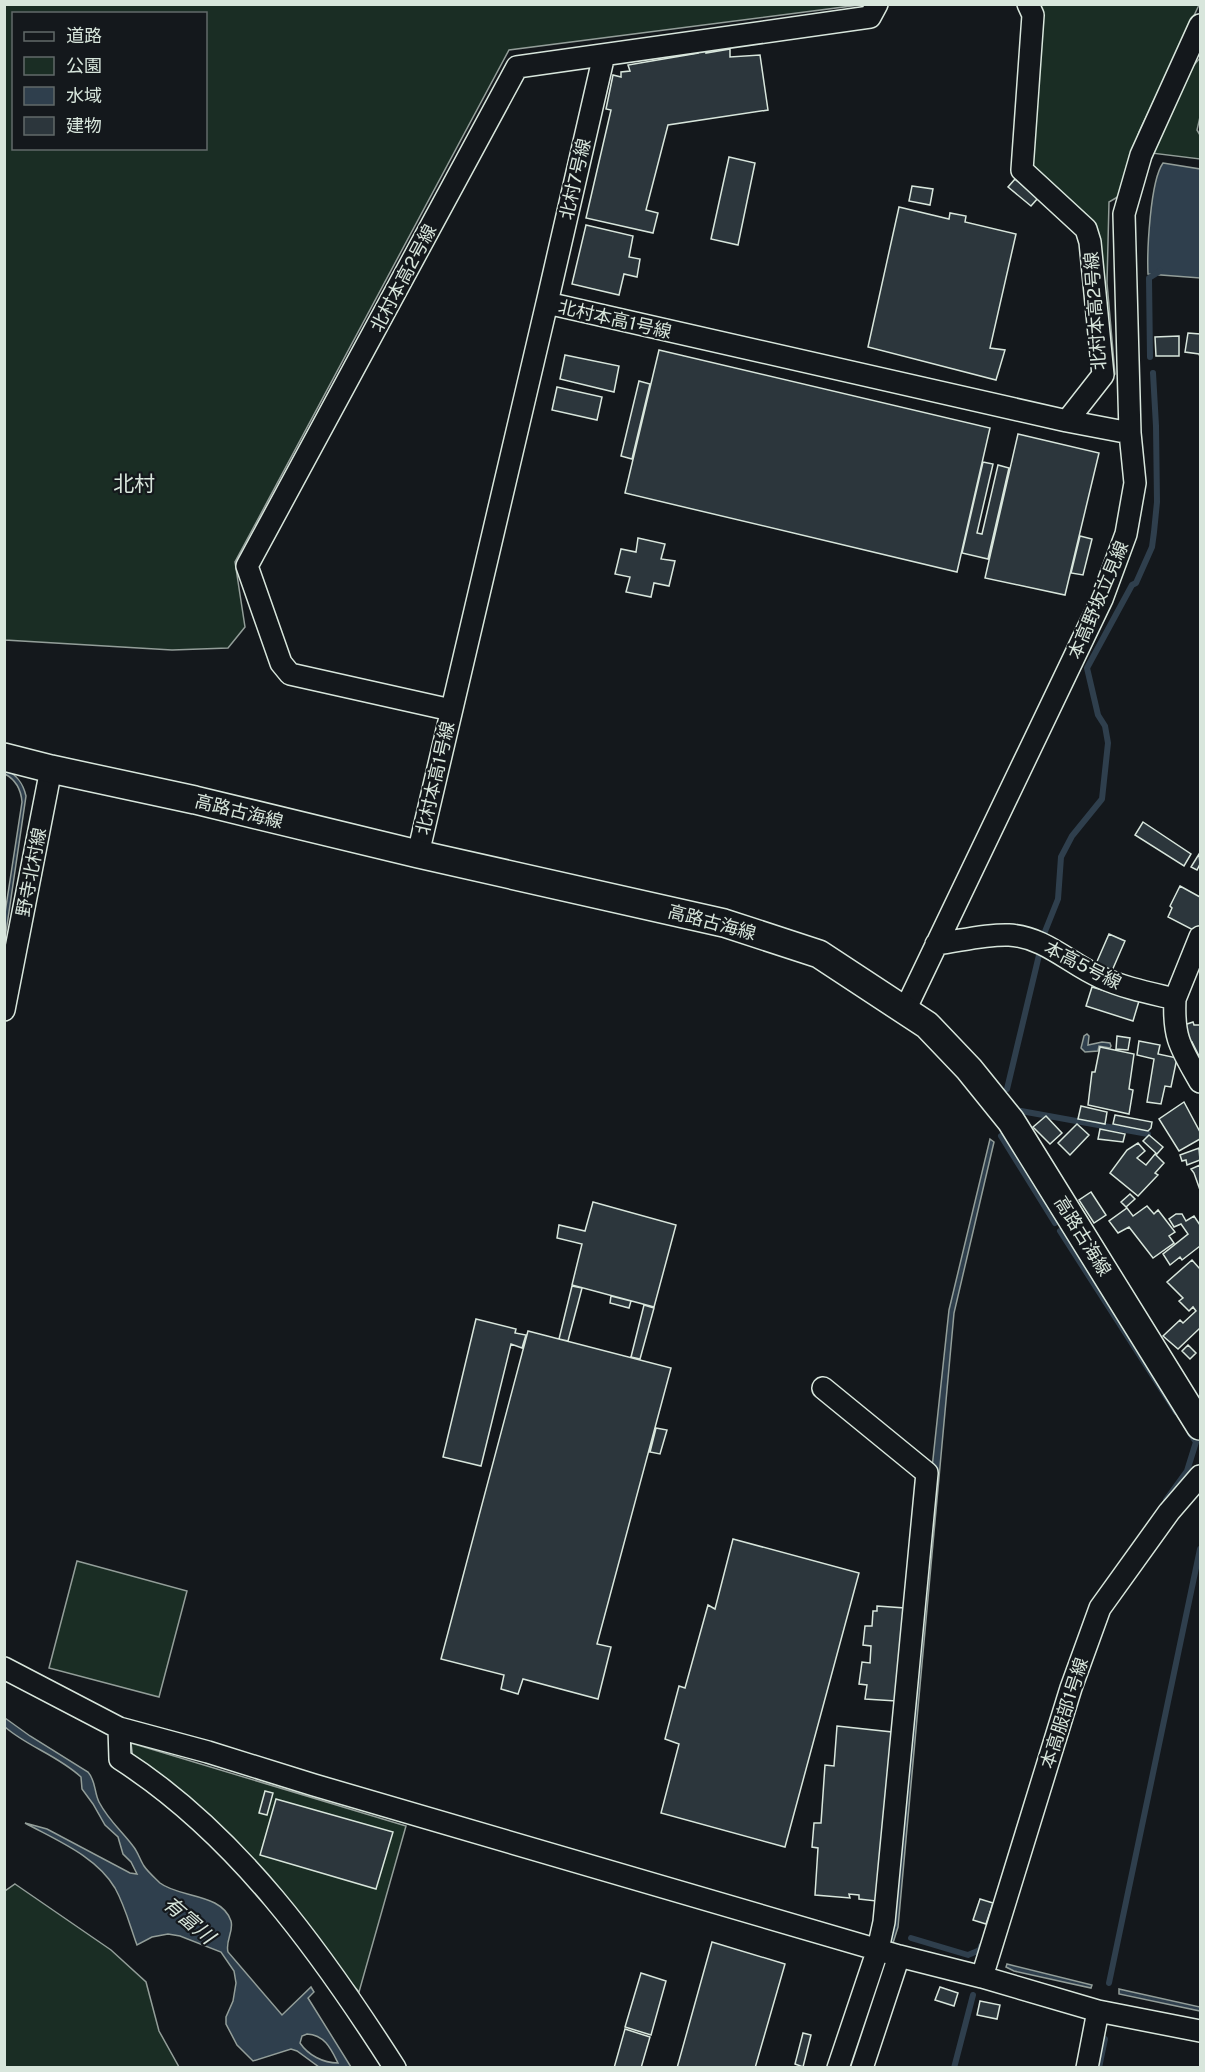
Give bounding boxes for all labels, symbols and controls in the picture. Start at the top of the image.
legend [12,12,207,150]
text: 道路 [66,25,102,46]
text: 公園 [66,55,102,76]
text: 水域 [66,85,102,106]
text: 建物 [66,115,102,136]
street label: 北村7号線 [555,136,595,222]
street label: 北村本高2号線 [366,221,440,335]
street label: 北村本高2号線 [1080,251,1110,371]
street label: 北村本高1号線 [556,296,674,342]
district label: 北村 [113,471,155,496]
street label: 本高野坂立見線 [1064,538,1132,662]
street label: 北村本高1号線 [412,719,458,837]
street label: 高路古海線 [193,790,285,832]
street label: 野寺北村線 [12,826,50,918]
street label: 高路古海線 [666,900,758,944]
street label: 本高5号線 [1041,937,1125,993]
street label: 高路古海線 [1050,1192,1116,1280]
street label: 本高服部1号線 [1036,1655,1092,1771]
water label: 有富川 [158,1891,221,1950]

